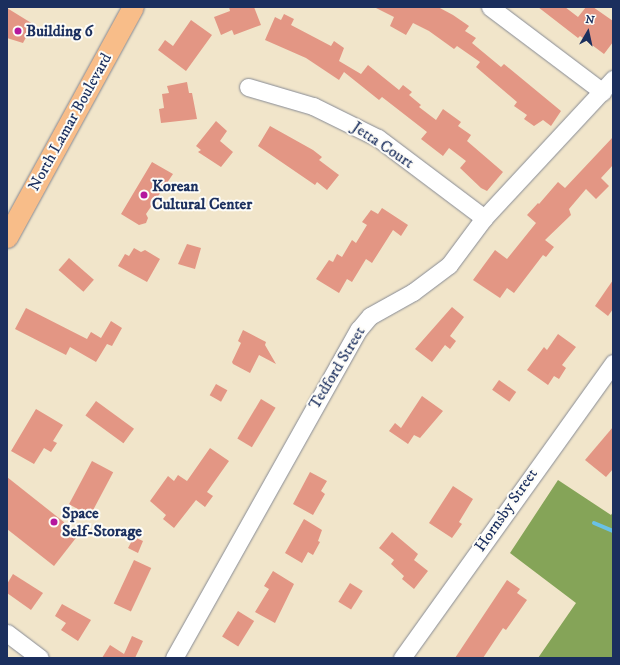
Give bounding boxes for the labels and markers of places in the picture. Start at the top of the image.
place label: Building 6 [26,21,93,41]
marker: Building 6 [13,26,23,36]
place label: Korean Cultural Center [152,176,252,214]
marker: Korean Cultural Center [139,190,149,200]
place label: Space Self-Storage [62,503,142,541]
marker: Space Self-Storage [49,517,59,527]

